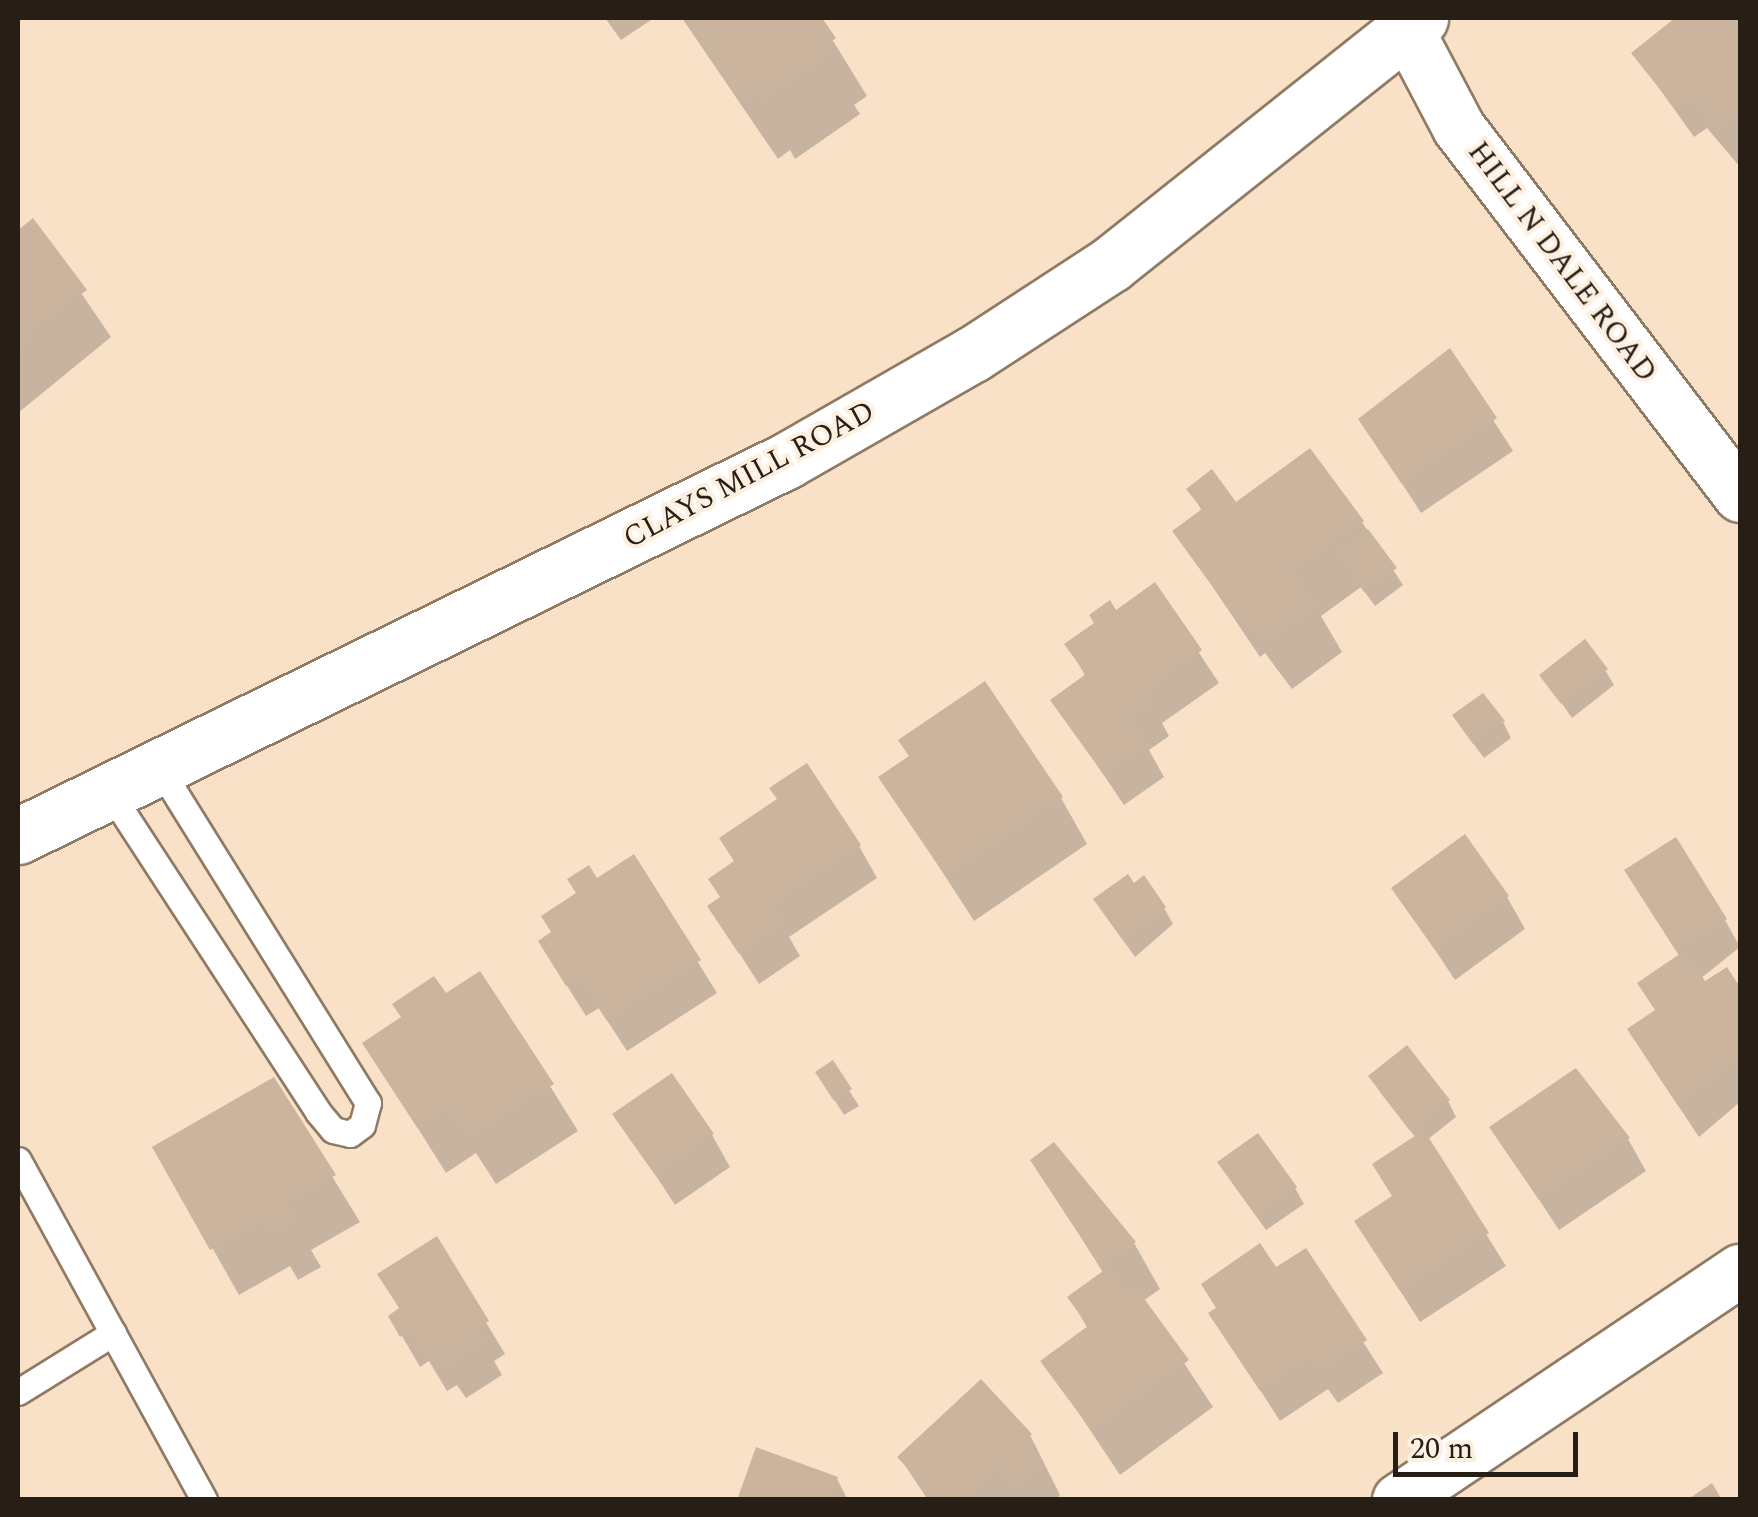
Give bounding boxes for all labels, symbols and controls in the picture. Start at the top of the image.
street label: HILL N DALE ROAD [1460,135,1664,389]
street label: CLAYS MILL ROAD [617,394,881,556]
scale bar [1398,1412,1583,1474]
text: 20 m [1410,1426,1473,1472]

